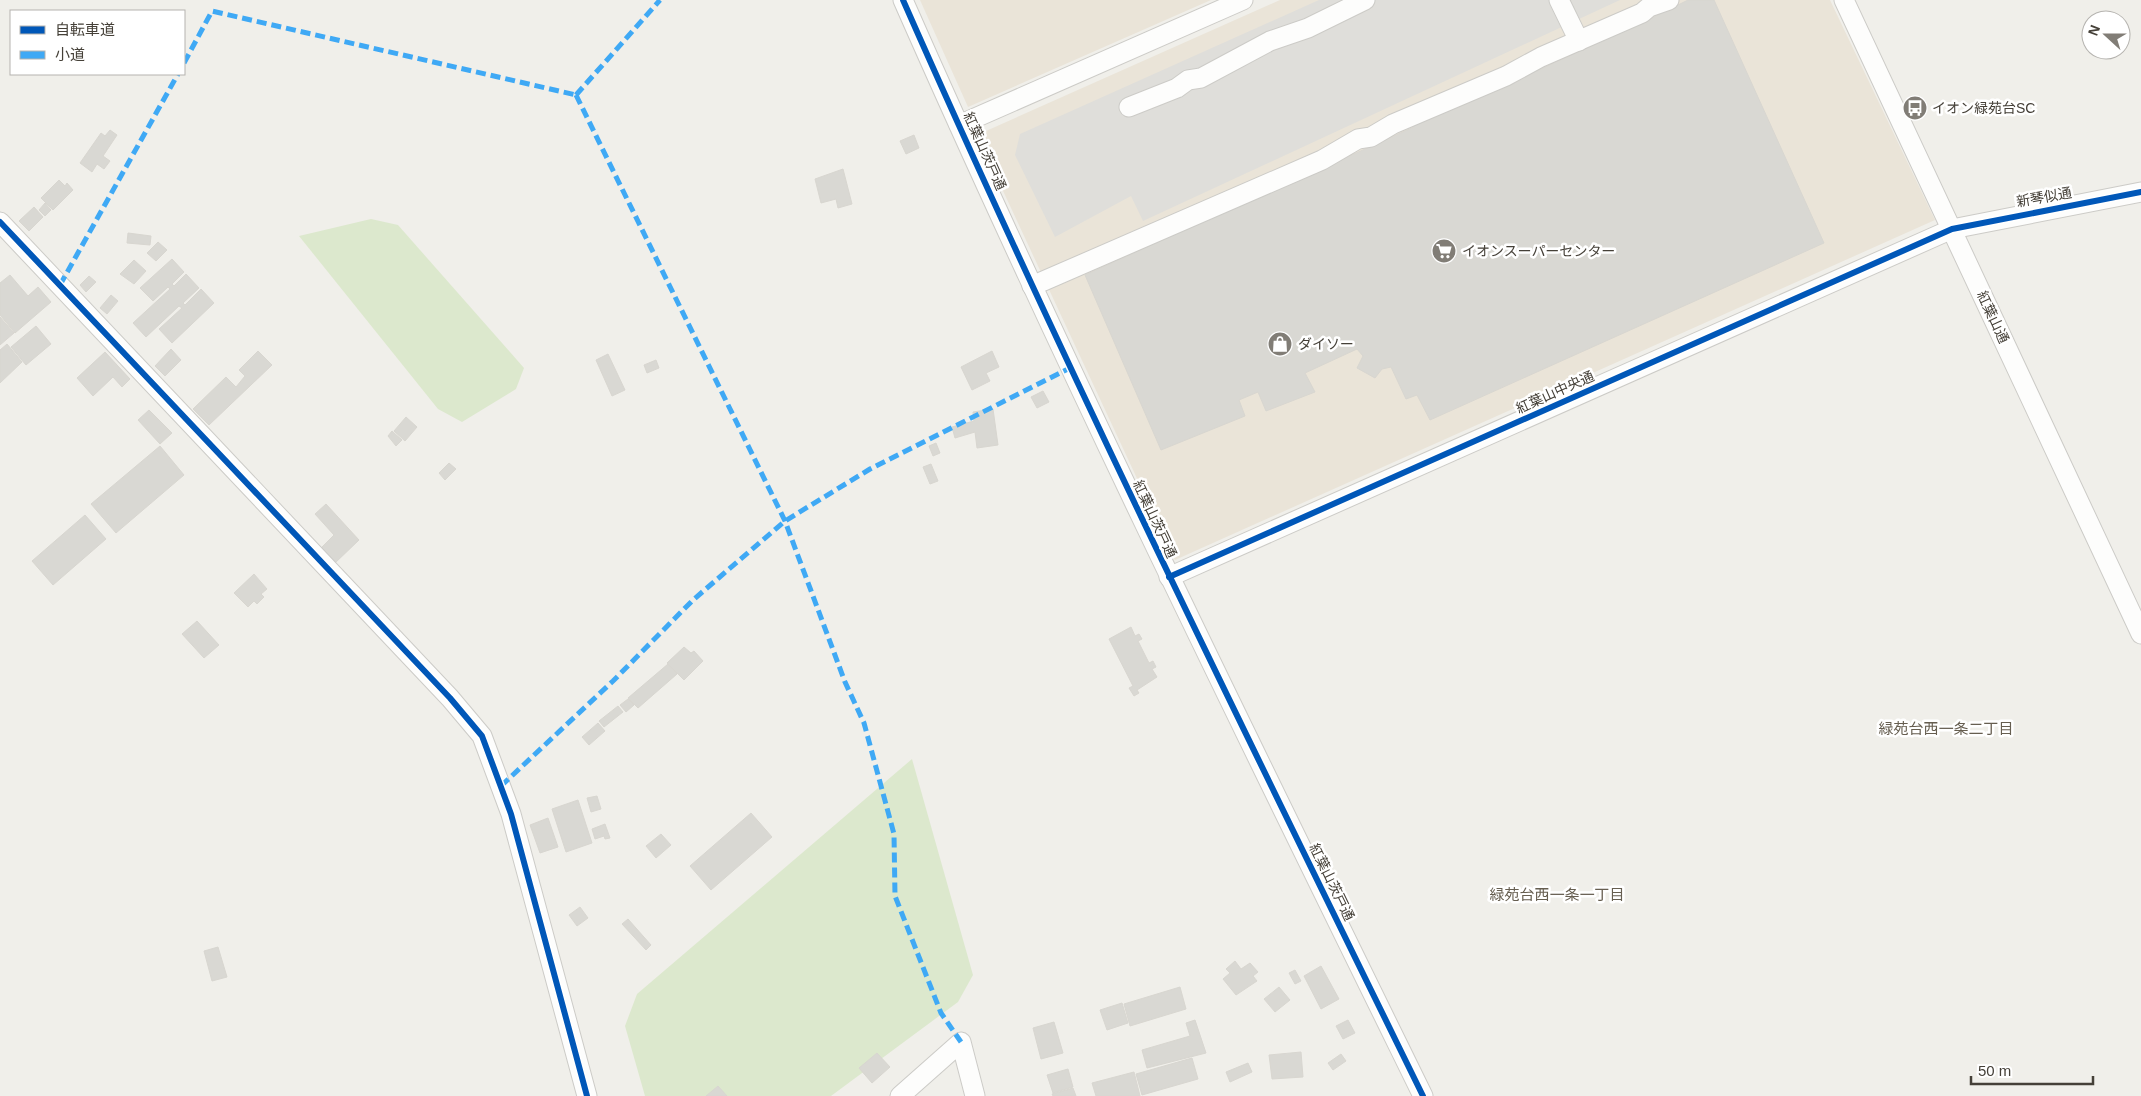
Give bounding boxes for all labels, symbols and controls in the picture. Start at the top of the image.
legend [10,10,185,75]
north arrow [2081,10,2131,60]
text: 自転車道 [55,21,115,38]
text: N [2085,23,2103,38]
text: 小道 [55,46,85,63]
bus stop icon: イオン緑苑台SC [1902,95,1928,121]
place label: イオン緑苑台SC [1932,100,2035,116]
street label: 紅葉山茨戸通 [961,109,1009,193]
street label: 新琴似通 [2015,184,2073,210]
supermarket icon: イオンスーパーセンター [1431,238,1457,264]
place label: イオンスーパーセンター [1462,243,1616,259]
street label: 紅葉山通 [1974,288,2012,346]
shop icon: ダイソー [1267,331,1293,357]
place label: ダイソー [1298,336,1354,352]
street label: 紅葉山中央通 [1513,368,1597,416]
street label: 紅葉山茨戸通 [1130,478,1180,560]
district label: 緑苑台西一条二丁目 [1878,720,2014,737]
street label: 紅葉山茨戸通 [1306,841,1358,923]
district label: 緑苑台西一条一丁目 [1489,886,1625,903]
scale bar [1971,1054,2094,1086]
text: 50 m [1978,1062,2011,1079]

